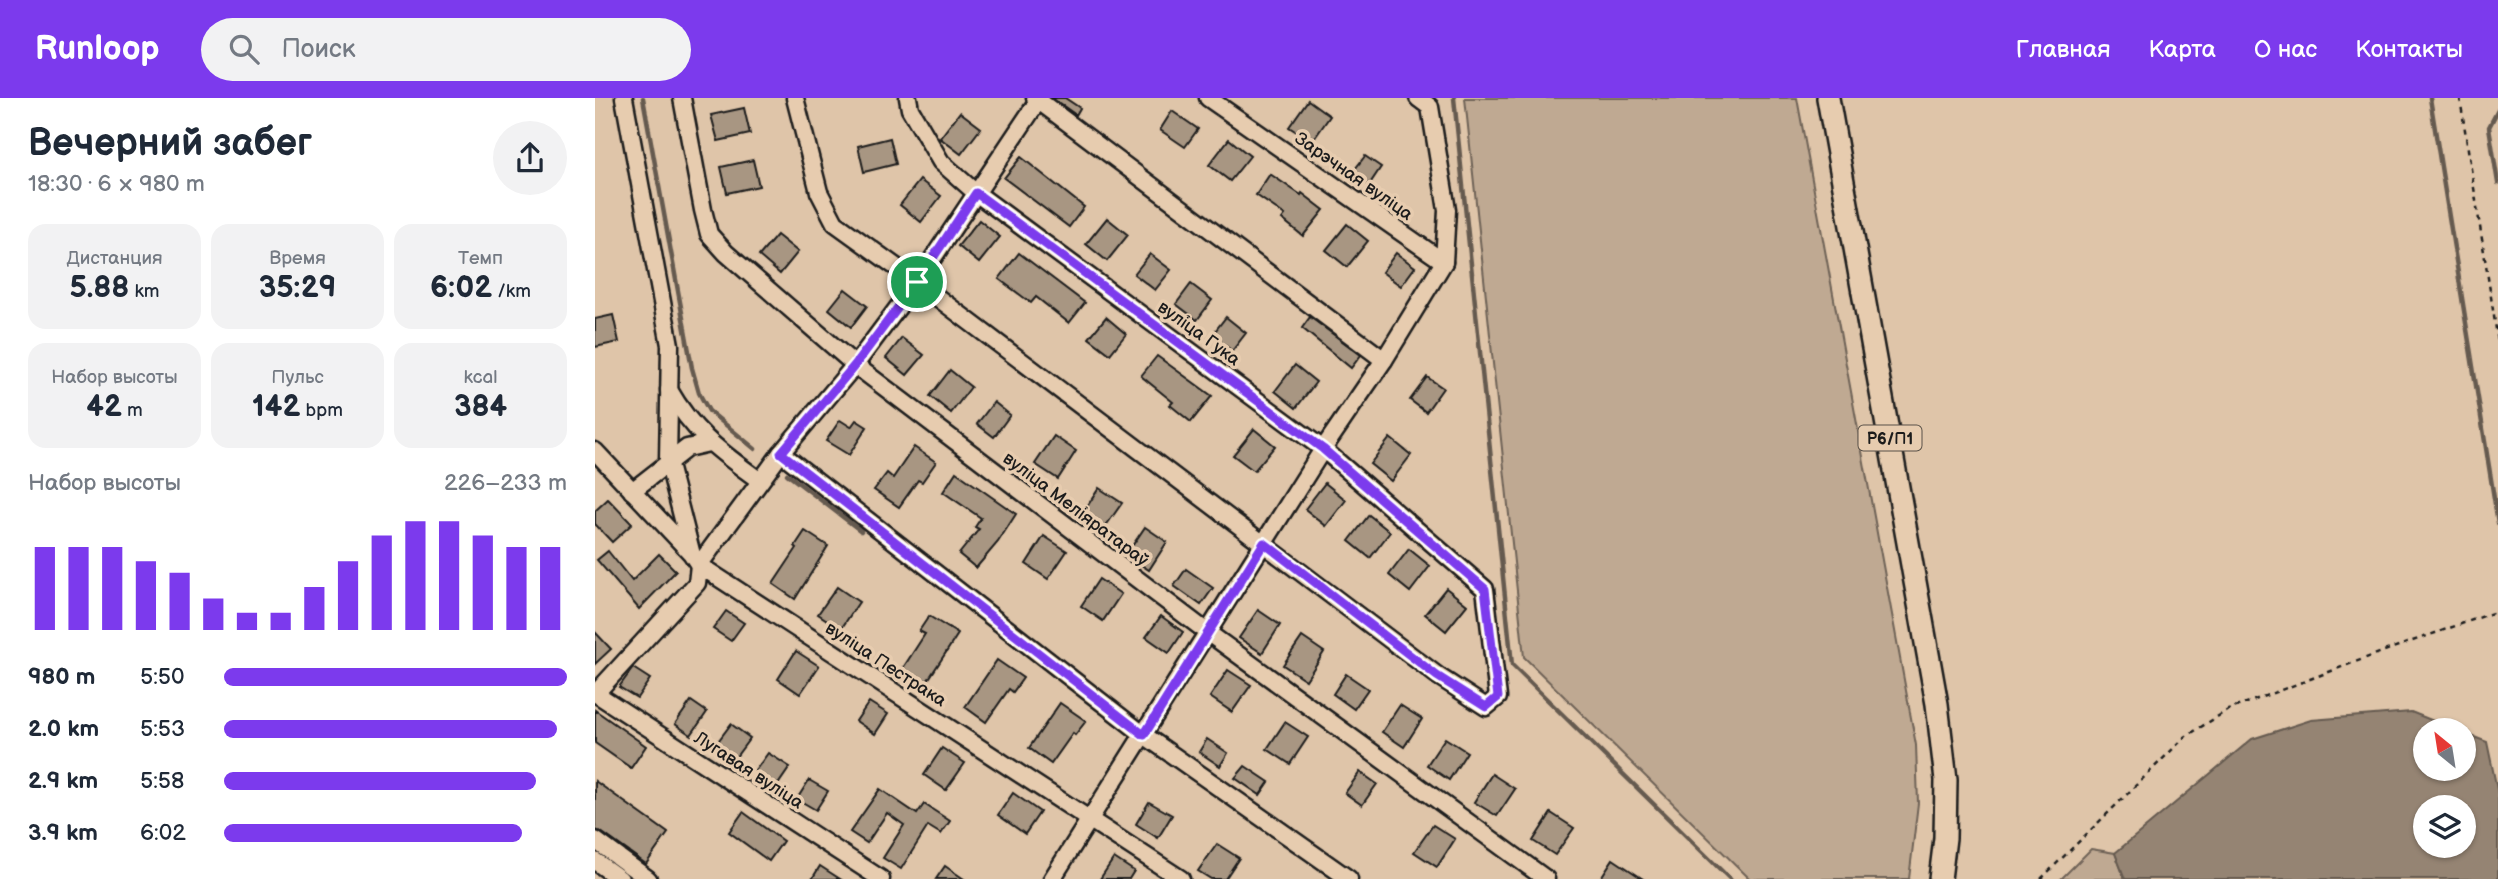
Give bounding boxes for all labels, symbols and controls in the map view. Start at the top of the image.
search box [201,18,691,81]
text: Runloop [35,29,159,69]
icon: search [225,30,263,68]
text: Поиск [281,34,356,65]
text: Главная [2016,35,2110,64]
text: Карта [2148,35,2216,64]
text: О нас [2254,35,2317,64]
text: Контакты [2355,35,2463,64]
text: Вечерний забег [28,121,312,166]
button: share [493,121,567,195]
street label: Зарэчная вуліца [1291,128,1417,225]
text: 18:30 · 6 × 980 m [28,170,205,198]
text: Дистанция [66,247,163,270]
text: Время [269,247,326,270]
text: Темп [458,247,503,270]
pin [887,252,947,312]
icon: arrive [898,263,936,301]
text: 5.88 [69,270,129,306]
text: 35:29 [259,270,336,306]
text: 6:02 [430,270,492,306]
text: km [129,280,160,303]
text: /km [492,280,531,303]
street label: вуліца Гука [1153,297,1244,371]
text: Набор высоты [51,366,178,389]
text: Пульс [271,366,324,389]
text: kcal [463,366,498,389]
text: 42 [86,389,122,425]
text: 142 [252,389,300,425]
text: 384 [454,389,507,425]
text: m [122,399,143,422]
text: bpm [300,399,343,422]
road number: Р6/П1 [1859,426,1921,450]
street label: вуліца Меліяратараў [999,448,1153,571]
text: Набор высоты [28,469,181,497]
text: 226–233 m [444,469,567,497]
street label: вуліца Пестрака [821,618,950,712]
text: 980 m [28,663,95,691]
text: 5:50 [140,663,185,691]
text: 2.0 km [28,715,99,743]
text: 5:53 [140,715,185,743]
north arrow [2413,718,2476,780]
map controls [2413,718,2476,858]
street label: Лугавая вуліца [690,727,807,814]
text: 2.9 km [28,767,98,795]
text: 5:58 [140,767,184,795]
button: layers [2413,795,2476,858]
text: 3.9 km [28,819,98,847]
text: 6:02 [140,819,186,847]

